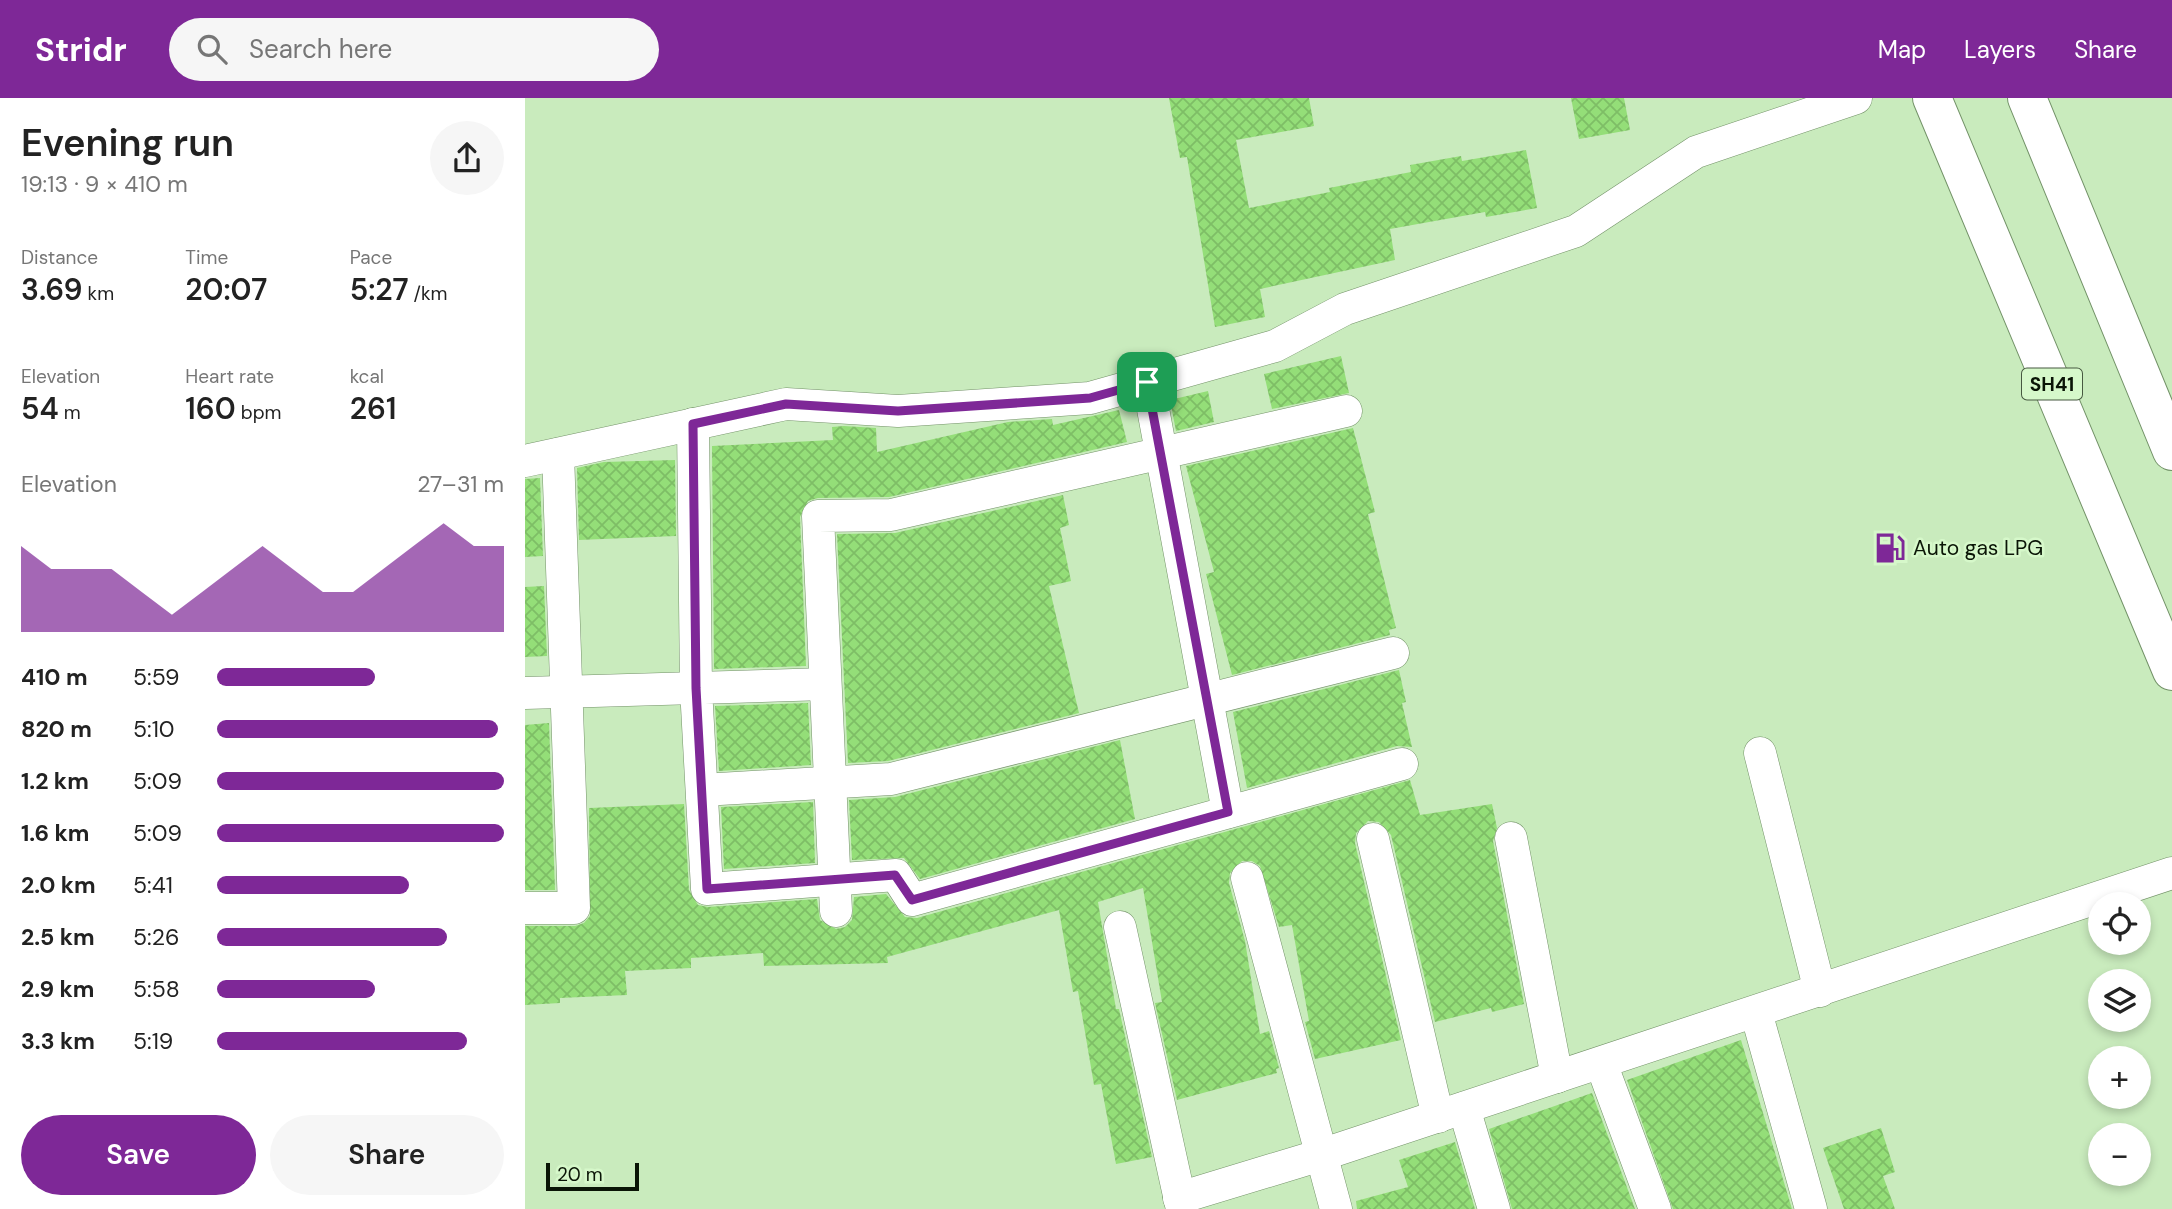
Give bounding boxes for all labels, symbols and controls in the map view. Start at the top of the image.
search box [169,18,659,81]
text: Stridr [35,28,127,71]
icon: search [193,30,231,68]
text: Search here [249,32,392,66]
text: Map [1878,34,1926,65]
text: Layers [1964,34,2036,65]
text: Share [2074,34,2137,65]
text: Evening run [21,118,234,168]
button: share [430,121,504,195]
text: 19:13 · 9 × 410 m [21,169,188,199]
text: Distance [21,245,98,270]
text: Time [185,245,228,270]
text: Pace [350,245,392,270]
text: 3.69 [21,270,83,309]
text: 20:07 [185,270,267,309]
text: 5:27 [350,270,408,309]
text: km [83,281,114,306]
text: /km [408,281,447,306]
pin [1117,352,1177,412]
icon: arrive [1128,363,1166,401]
text: Elevation [21,364,100,389]
text: Heart rate [185,364,274,389]
text: kcal [350,364,384,389]
road number: SH41 [2022,368,2082,400]
text: 54 [21,389,59,428]
text: 160 [185,389,236,428]
text: 261 [350,389,396,428]
text: m [59,400,81,425]
text: bpm [236,400,281,425]
text: Elevation [21,469,117,499]
text: 27–31 m [417,469,504,499]
fuel station icon: Auto gas LPG [1873,531,1907,565]
place label: Auto gas LPG [1913,534,2043,562]
text: 410 m [21,662,88,692]
text: 5:59 [133,662,179,692]
text: 820 m [21,714,92,744]
text: 5:10 [133,714,175,744]
text: 1.2 km [21,766,89,796]
text: 5:09 [133,766,182,796]
text: 1.6 km [21,818,89,848]
text: 5:09 [133,818,182,848]
text: 2.0 km [21,870,96,900]
text: 5:41 [133,870,173,900]
map controls [2088,892,2151,1186]
button: locate [2088,892,2151,955]
text: 2.5 km [21,922,95,952]
text: 5:26 [133,922,179,952]
button: layers [2088,969,2151,1032]
text: 2.9 km [21,974,94,1004]
text: 5:58 [133,974,180,1004]
text: 3.3 km [21,1026,95,1056]
text: 5:19 [133,1026,173,1056]
button: + [2088,1046,2151,1109]
button: Save [21,1115,256,1195]
button: Share [270,1115,504,1195]
button: − [2088,1123,2151,1186]
scale bar [546,1160,639,1192]
text: 20 m [557,1162,603,1187]

